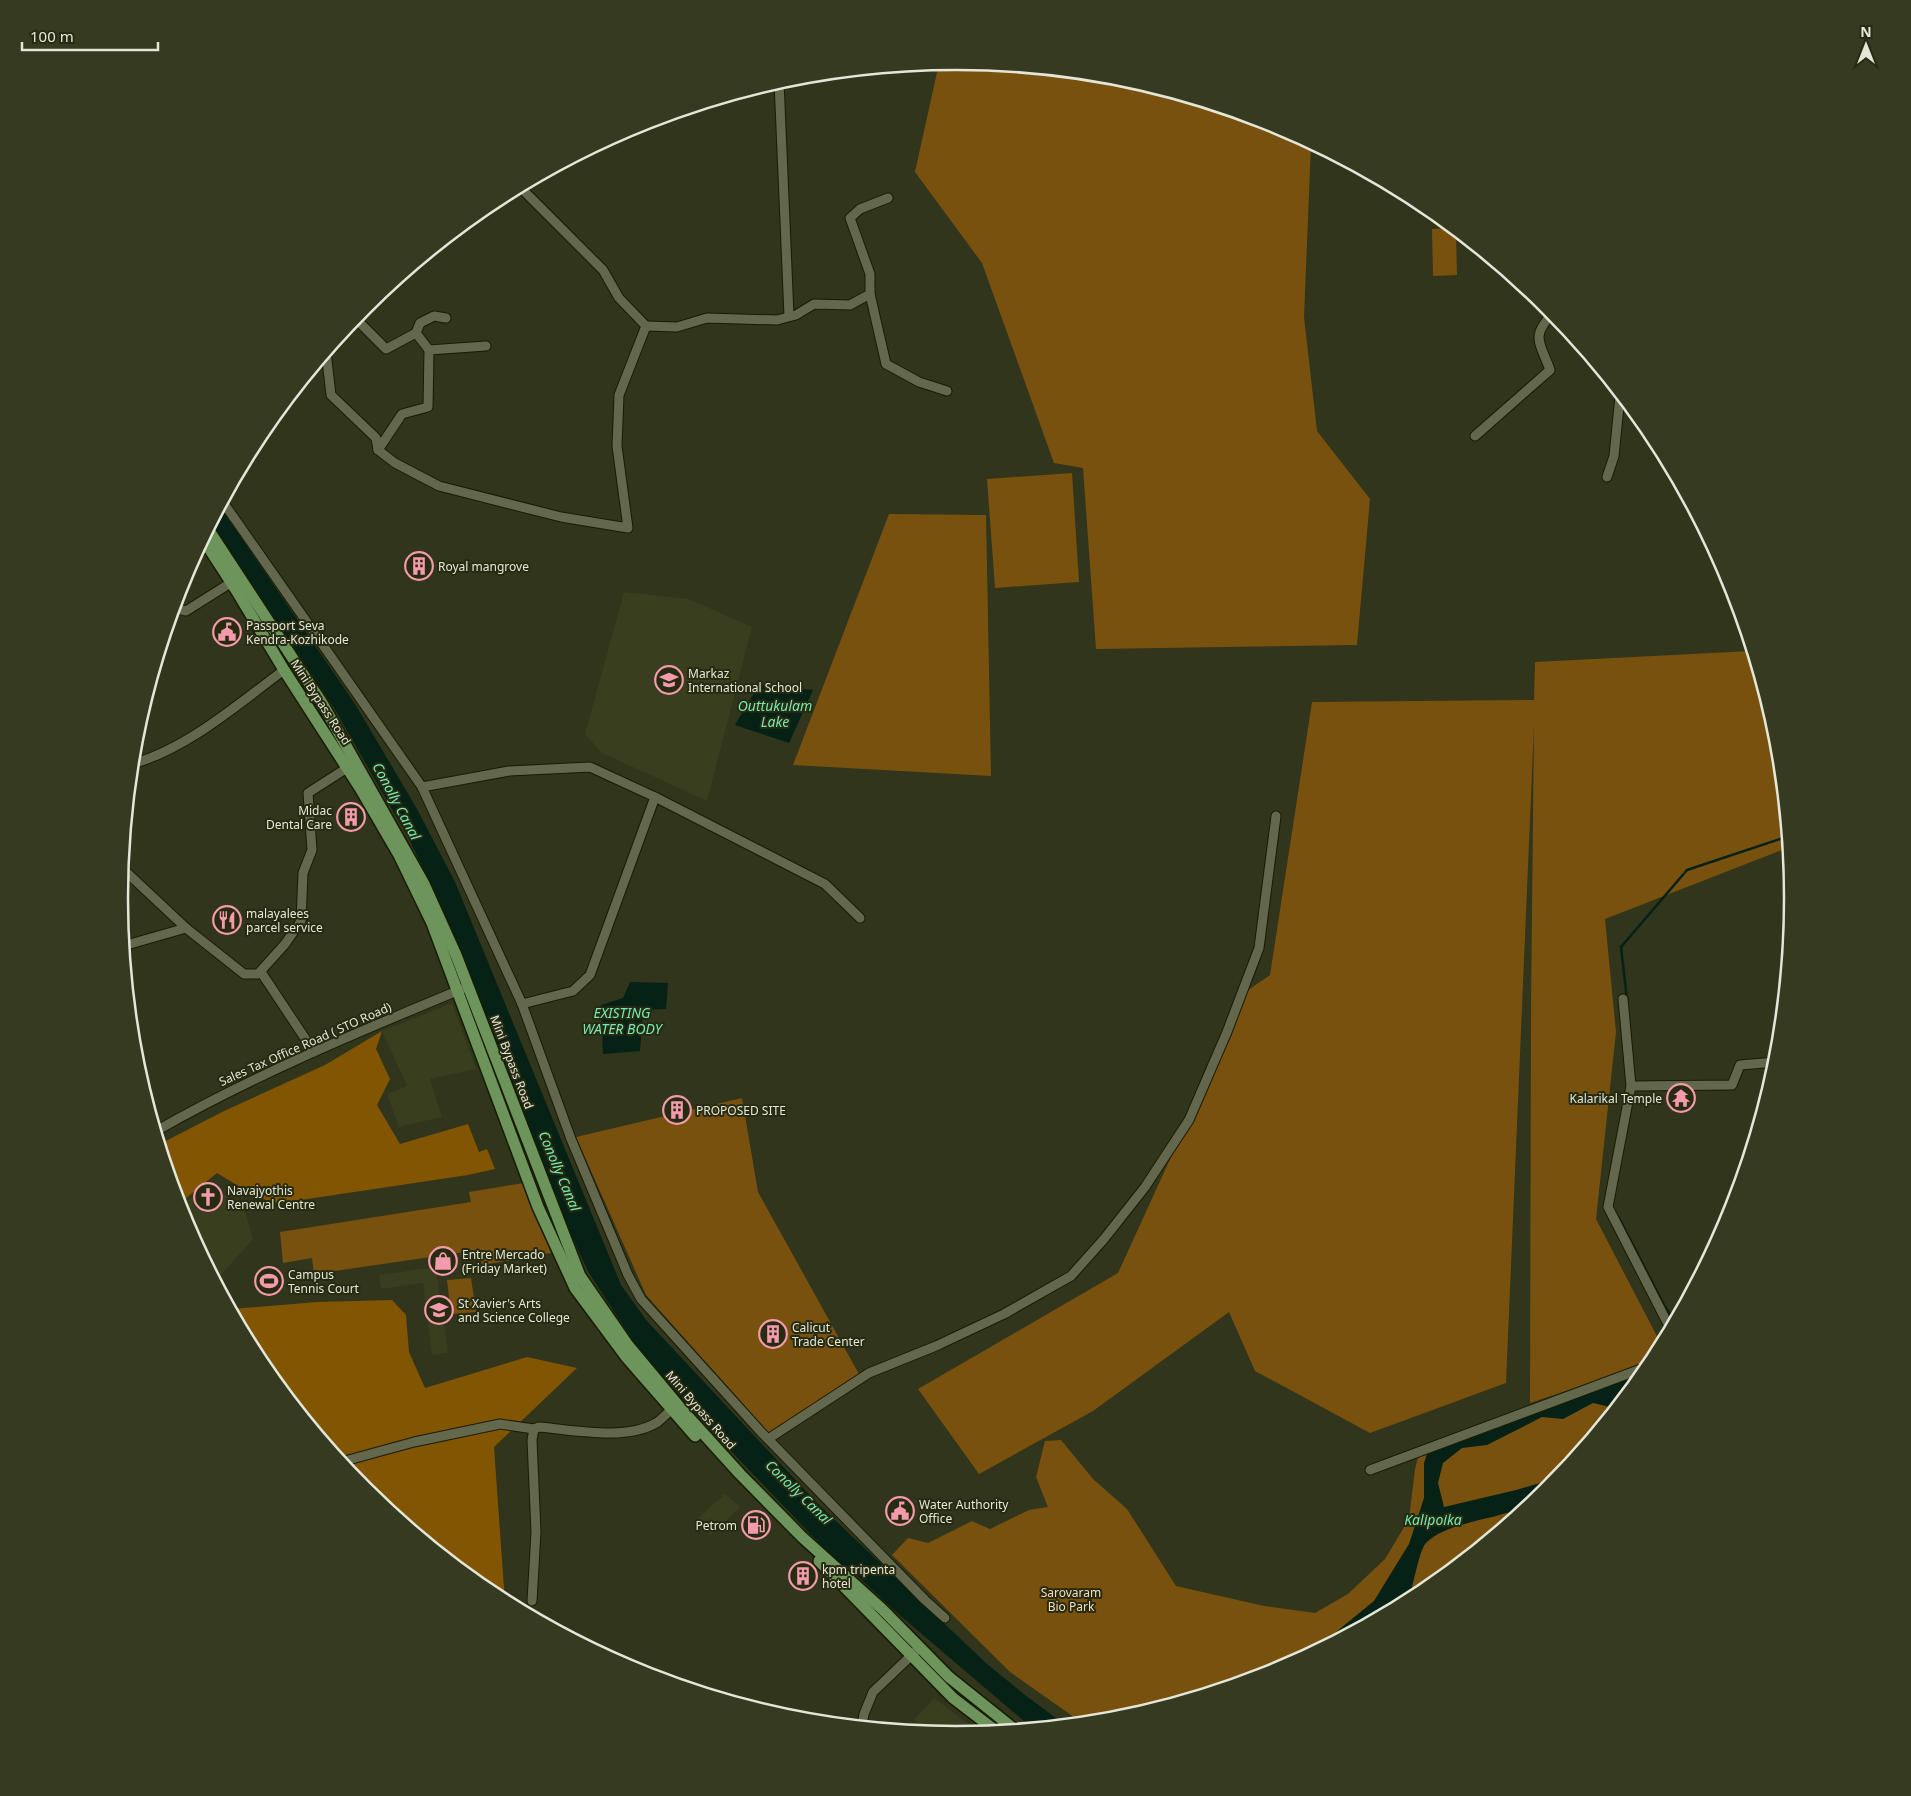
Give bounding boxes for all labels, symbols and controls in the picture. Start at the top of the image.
scale bar [22,20,159,52]
north arrow [1841,20,1891,70]
text: N [1860,22,1872,41]
text: 100 m [30,26,74,46]
building icon: Royal mangrove [404,551,434,581]
place label: Royal mangrove [438,558,529,575]
public building icon: Passport Seva Kendra-Kozhikode [212,617,242,647]
place label: Passport Seva Kendra-Kozhikode [246,617,349,648]
street label: Mini Bypass Road [287,656,355,748]
school or university icon: Markaz International School [654,665,684,695]
place label: Markaz International School [688,665,802,696]
water label: Outtukulam Lake [738,696,812,731]
water label: Conolly Canal [369,759,426,843]
place label: Midac Dental Care [266,802,332,833]
building icon: Midac Dental Care [336,802,366,832]
restaurant icon: malayalees parcel service [212,905,242,935]
place label: malayalees parcel service [246,905,323,936]
street label: Sales Tax Office Road ( STO Road) [216,998,394,1090]
water label: EXISTING WATER BODY [582,1003,664,1038]
street label: Mini Bypass Road [486,1013,538,1111]
temple icon: Kalarikal Temple [1666,1083,1696,1113]
place label: Kalarikal Temple [1570,1090,1662,1107]
building icon: PROPOSED SITE [662,1095,692,1125]
place label: PROPOSED SITE [696,1102,786,1119]
water label: Conolly Canal [535,1128,586,1214]
church icon: Navajyothis Renewal Centre [193,1182,223,1212]
place label: Navajyothis Renewal Centre [227,1182,315,1213]
shop icon: Entre Mercado (Friday Market) [428,1246,458,1276]
place label: Entre Mercado (Friday Market) [462,1246,547,1277]
sports icon: Campus Tennis Court [254,1266,284,1296]
place label: Campus Tennis Court [288,1266,360,1297]
school or university icon: St Xavier's Arts and Science College [424,1295,454,1325]
place label: St Xavier's Arts and Science College [458,1295,570,1326]
building icon: Calicut Trade Center [758,1319,788,1349]
place label: Calicut Trade Center [792,1319,865,1350]
street label: Mini Bypass Road [662,1367,740,1453]
water label: Conolly Canal [762,1456,837,1529]
public building icon: Water Authority Office [885,1496,915,1526]
place label: Water Authority Office [919,1496,1009,1527]
fuel station icon: Petrom [741,1510,771,1540]
water label: Kalipoika [1404,1510,1462,1529]
place label: Petrom [695,1517,737,1534]
building icon: kpm tripenta hotel [788,1561,818,1591]
place label: kpm tripenta hotel [822,1561,895,1592]
park label: Sarovaram Bio Park [1041,1584,1101,1615]

